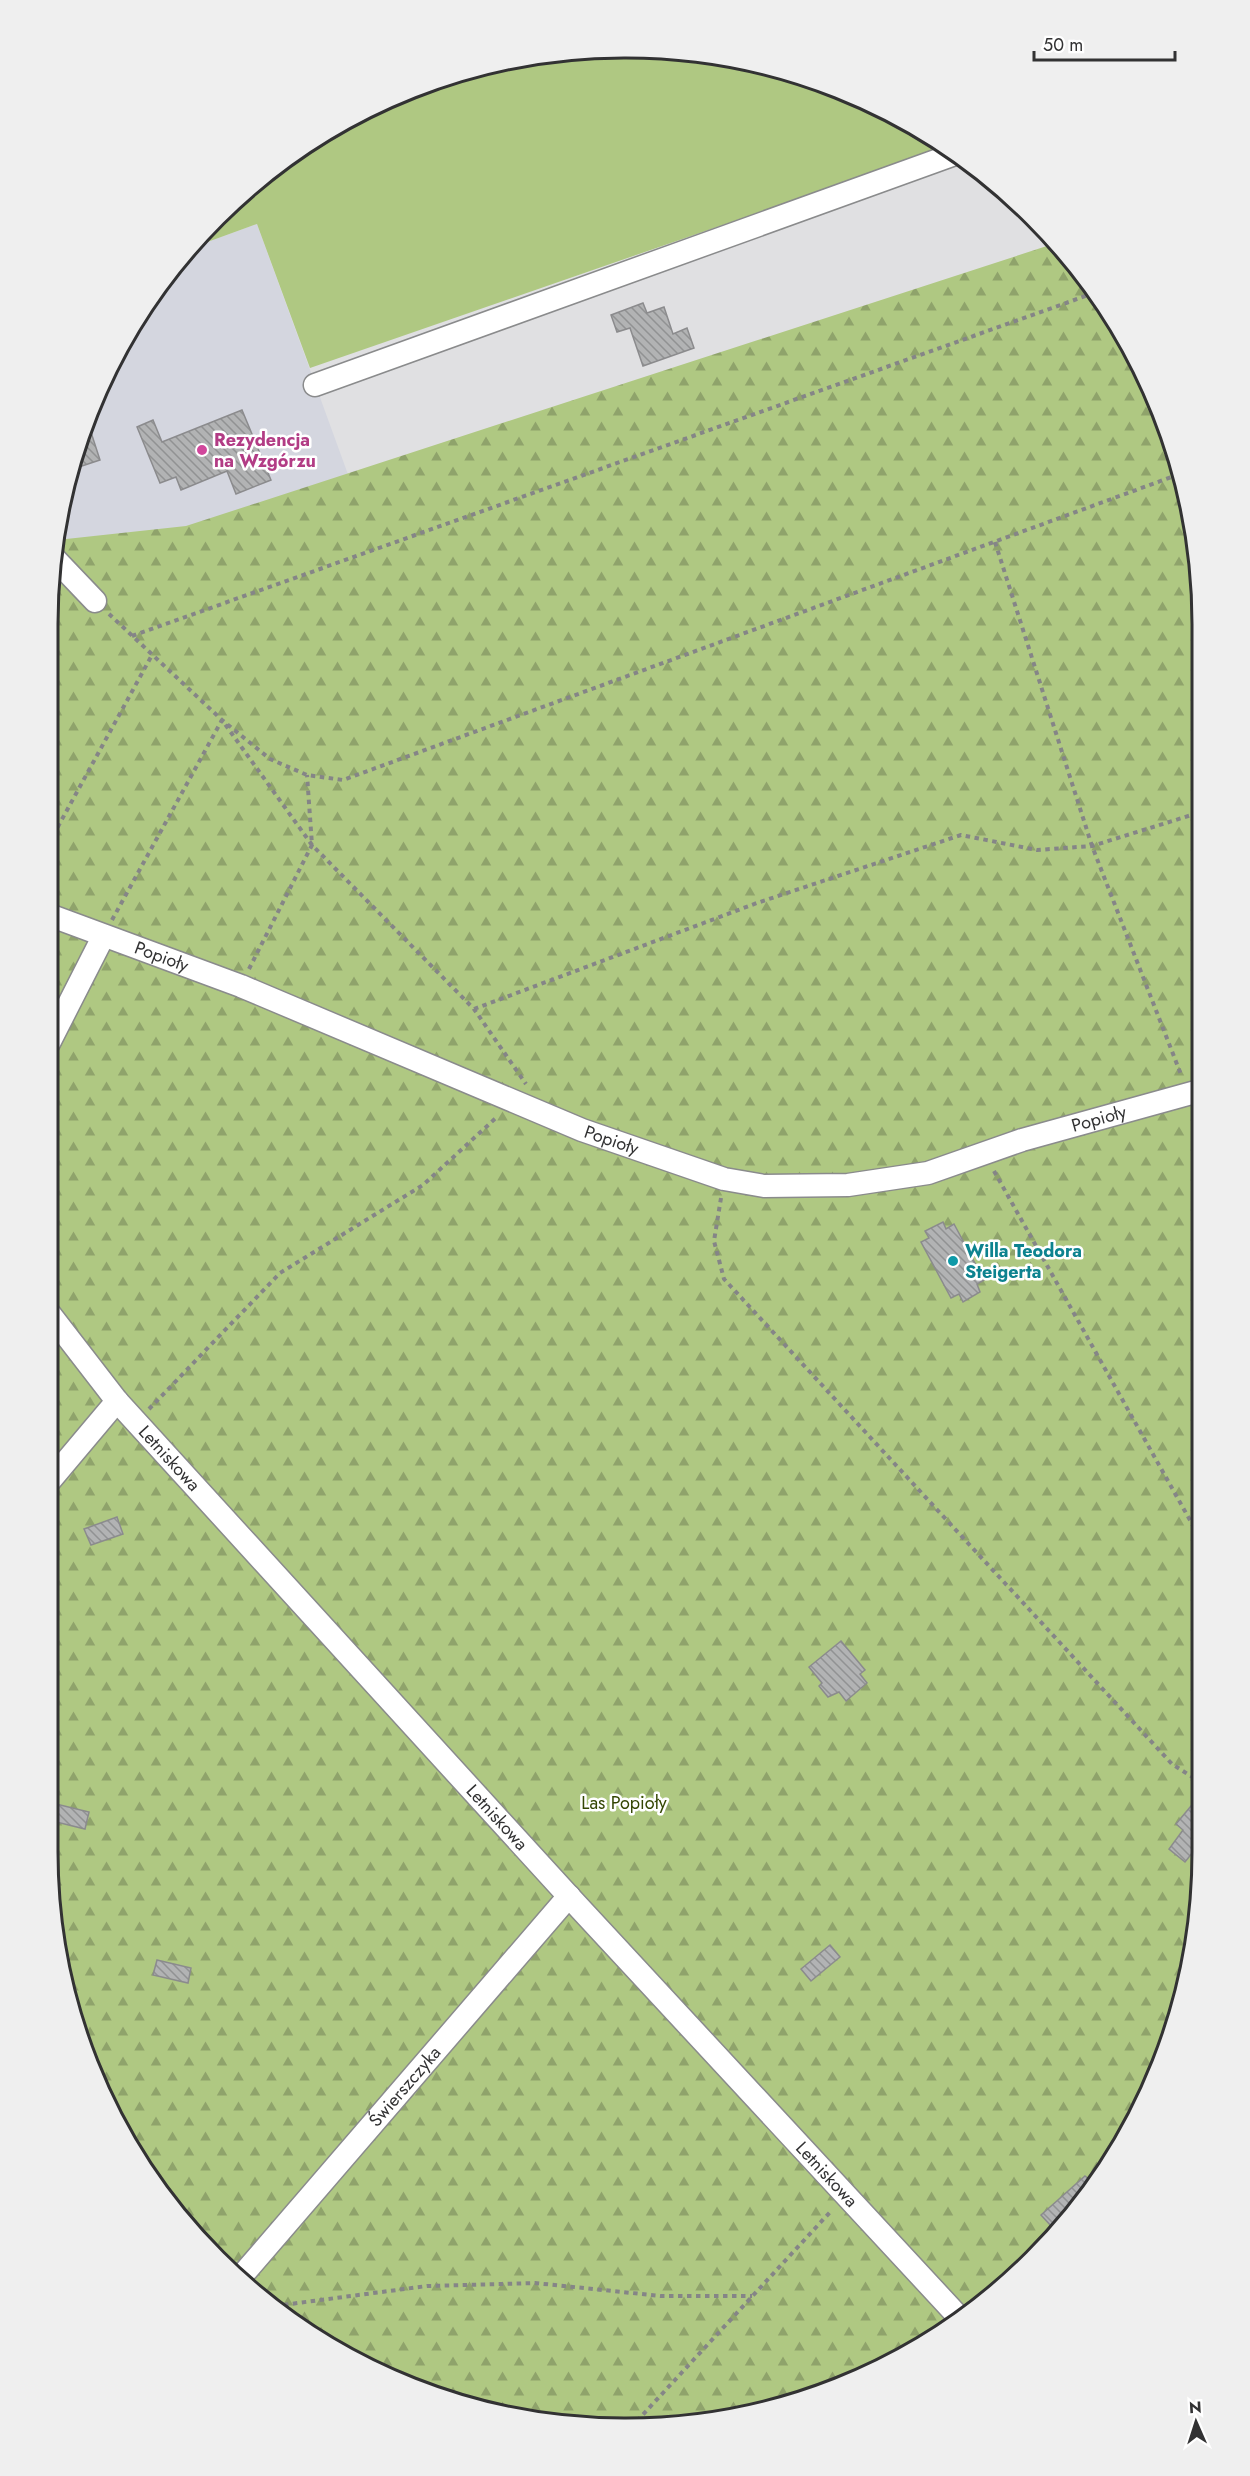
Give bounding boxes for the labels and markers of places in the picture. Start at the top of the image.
place label: Rezydencja na Wzgórzu [214,427,316,474]
marker: Rezydencja na Wzgórzu [195,443,209,457]
place label: Willa Teodora Steigerta [965,1238,1082,1285]
marker: Willa Teodora Steigerta [946,1254,960,1268]

